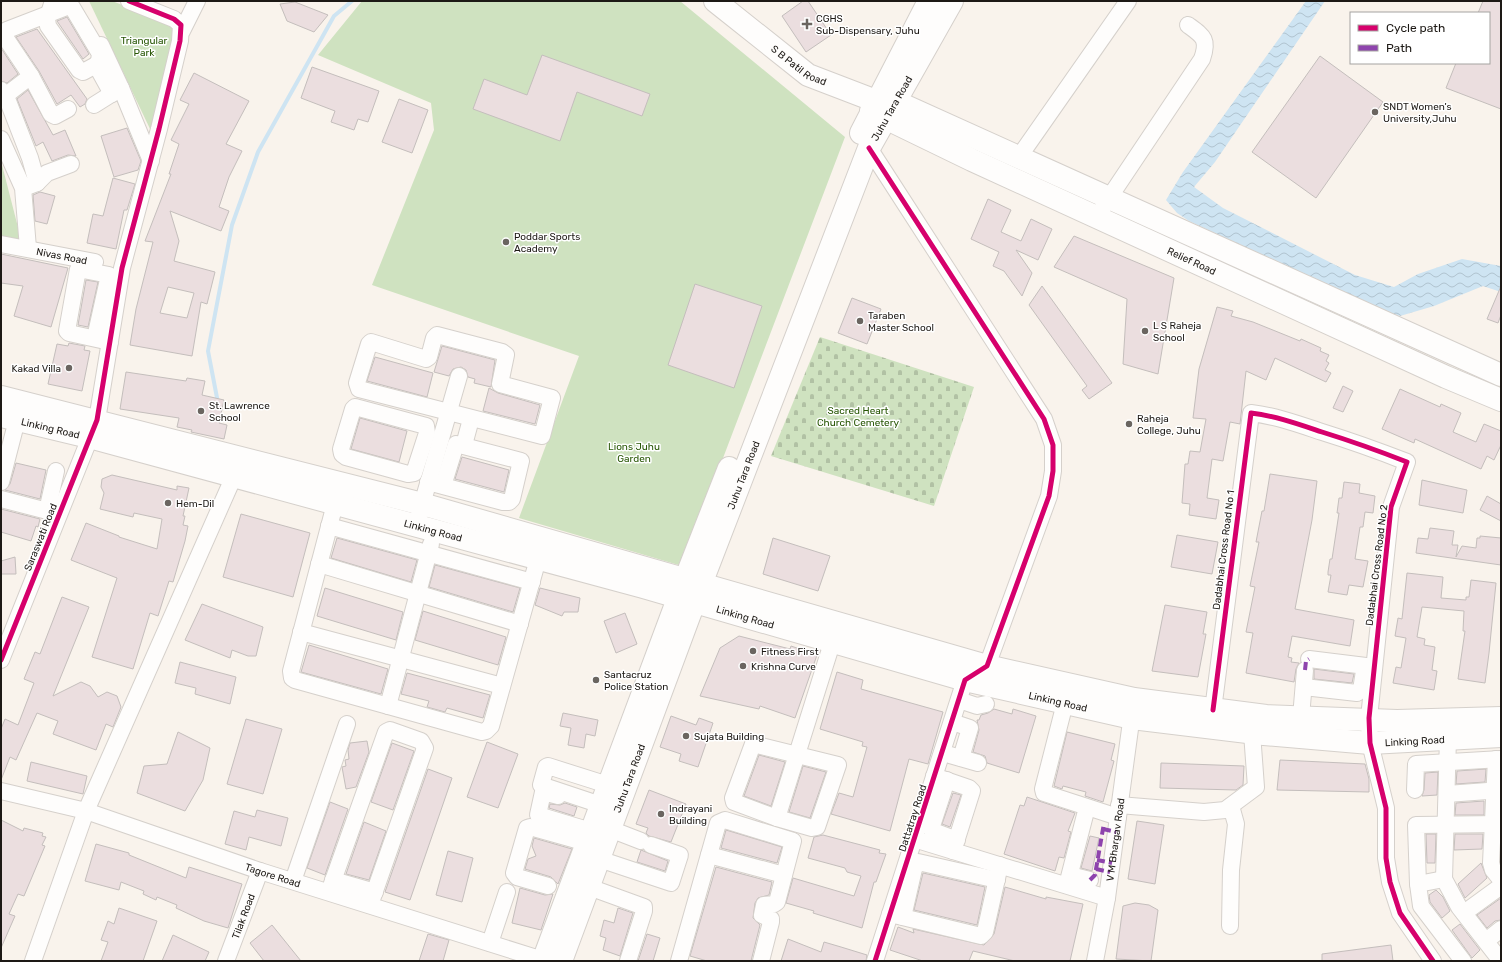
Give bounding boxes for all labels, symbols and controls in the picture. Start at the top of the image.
legend [1350,12,1490,64]
place label: CGHS Sub-Dispensary, Juhu [816,13,920,37]
marker: CGHS Sub-Dispensary, Juhu [801,18,813,30]
text: Cycle path [1386,21,1445,35]
park label: Triangular Park [121,35,167,59]
text: Path [1386,41,1412,55]
street label: S B Patil Road [768,43,828,89]
street label: Juhu Tara Road [869,74,915,143]
place label: SNDT Women's University,Juhu [1383,101,1457,125]
marker: SNDT Women's University,Juhu [1370,107,1380,117]
place label: Poddar Sports Academy [514,231,580,255]
marker: Poddar Sports Academy [501,237,511,247]
street label: Relief Road [1165,245,1218,278]
street label: Nivas Road [35,246,88,267]
place label: Taraben Master School [868,310,934,334]
marker: Taraben Master School [855,316,865,326]
place label: L S Raheja School [1153,320,1201,344]
marker: L S Raheja School [1140,326,1150,336]
place label: Kakad Villa [12,363,61,375]
marker: Kakad Villa [64,363,74,373]
place label: St. Lawrence School [209,400,270,424]
park label: Sacred Heart Church Cemetery [817,405,900,429]
marker: St. Lawrence School [196,406,206,416]
place label: Raheja College, Juhu [1137,413,1201,437]
street label: Linking Road [20,416,81,442]
marker: Raheja College, Juhu [1124,419,1134,429]
street label: Juhu Tara Road [725,439,763,511]
park label: Lions Juhu Garden [608,441,660,465]
street label: Dadabhai Cross Road No 1 [1211,490,1237,611]
marker: Hem-Dil [163,498,173,508]
place label: Hem-Dil [176,498,214,510]
street label: Saraswati Road [22,502,60,573]
street label: Dadabhai Cross Road No 2 [1364,504,1390,627]
street label: Linking Road [402,518,463,545]
street label: Linking Road [715,603,776,632]
marker: Fitness First [748,646,758,656]
place label: Fitness First [761,646,819,658]
marker: Krishna Curve [738,661,748,671]
place label: Krishna Curve [751,661,816,673]
place label: Santacruz Police Station [604,669,668,693]
marker: Santacruz Police Station [591,675,601,685]
street label: Linking Road [1027,690,1088,715]
marker: Sujata Building [681,731,691,741]
place label: Sujata Building [694,731,764,743]
street label: Linking Road [1385,734,1445,749]
street label: Juhu Tara Road [612,742,648,815]
street label: Dattatray Road [896,783,930,853]
street label: V M Bhargav Road [1104,797,1128,882]
place label: Indrayani Building [669,803,712,827]
marker: Indrayani Building [656,809,666,819]
street label: Tagore Road [243,861,302,890]
street label: Tilak Road [230,892,258,941]

